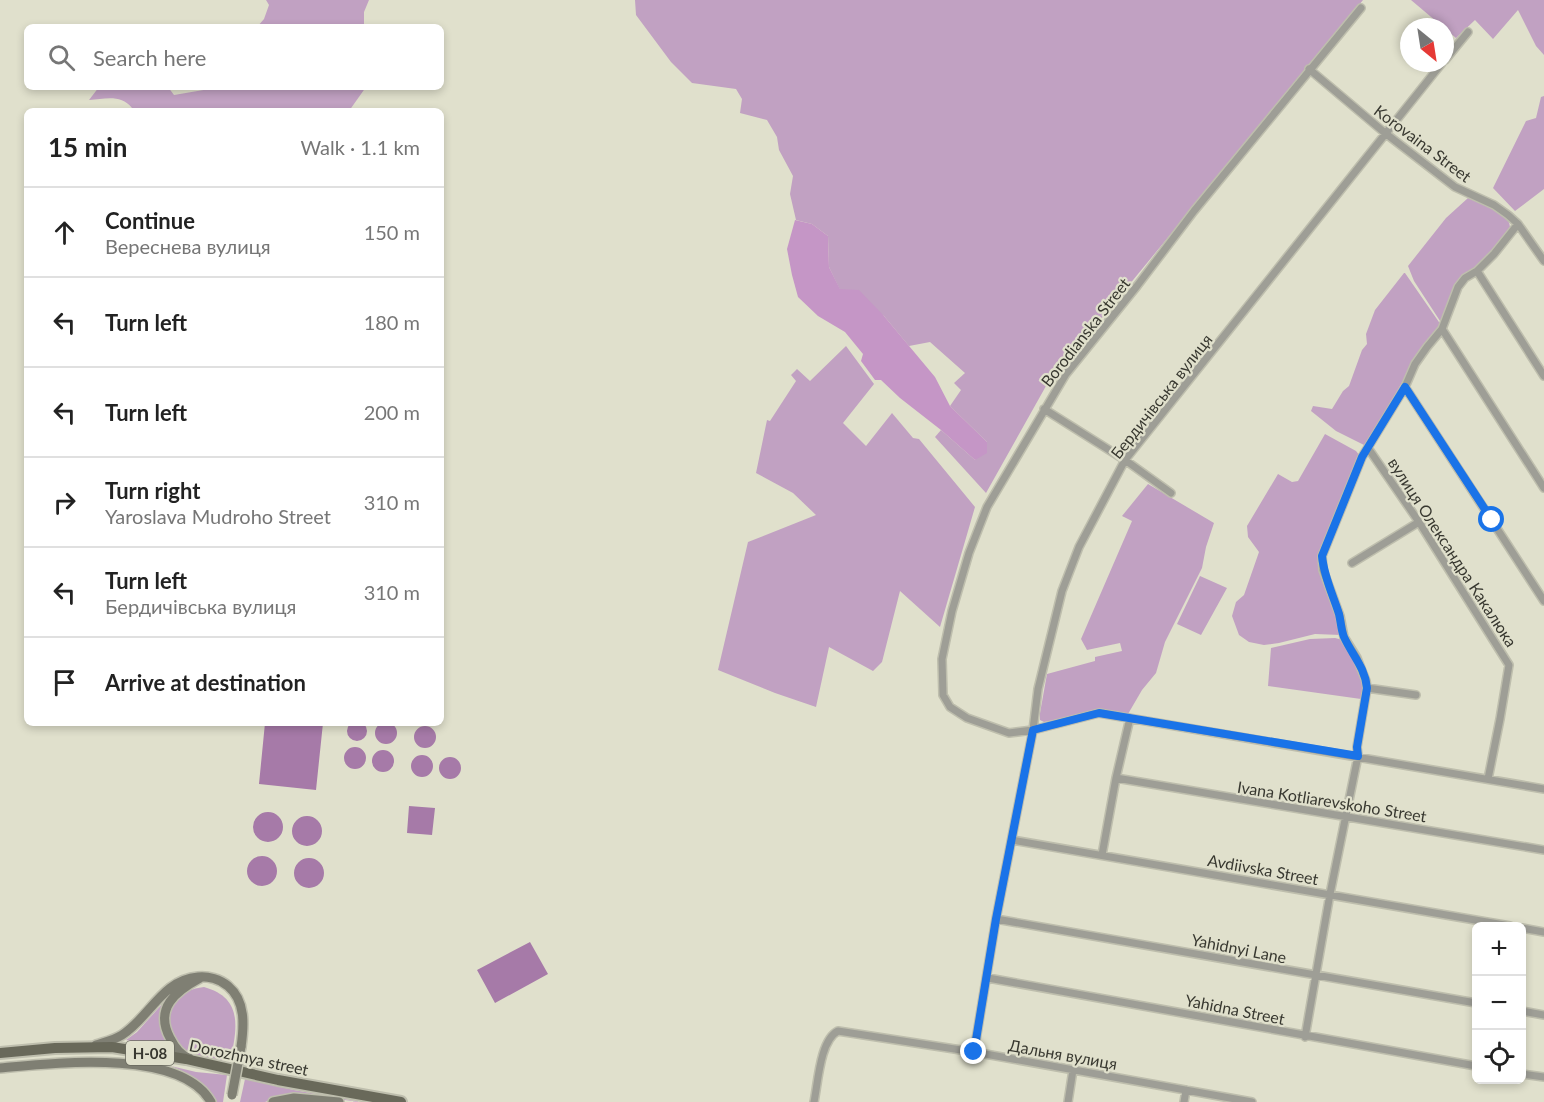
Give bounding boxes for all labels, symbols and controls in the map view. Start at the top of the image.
north arrow [1400,18,1454,72]
search box [24,24,444,90]
icon: search [45,41,78,74]
text: Search here [93,44,206,71]
street label: Korovaina Street [1371,100,1475,186]
text: 15 min [48,131,128,163]
text: Walk · 1.1 km [301,135,420,159]
text: Continue [105,207,195,234]
icon: ahead [48,216,81,249]
text: 150 m [364,220,420,244]
text: Вереснева вулиця [105,234,271,258]
street label: Borodianska Street [1037,274,1134,390]
icon: left [48,306,81,339]
text: Turn left [105,309,187,336]
text: 180 m [364,310,420,334]
street label: Бердичівська вулиця [1106,330,1216,462]
icon: left [48,396,81,429]
text: Turn left [105,399,187,426]
text: 200 m [364,400,420,424]
street label: вулиця Олександра Какалюка [1385,454,1521,650]
text: Turn right [105,477,200,504]
icon: right [48,486,81,519]
text: 310 m [364,490,420,514]
text: Yaroslava Mudroho Street [105,504,331,528]
route start [1478,506,1504,532]
text: Turn left [105,567,187,594]
icon: left [48,576,81,609]
text: 310 m [364,580,420,604]
text: Бердичівська вулиця [105,594,296,618]
icon: arrive [48,666,81,699]
text: Arrive at destination [105,669,306,696]
street label: Ivana Kotliarevskoho Street [1236,777,1428,825]
street label: Avdiivska Street [1206,850,1320,888]
map controls [1472,922,1526,1084]
button: + [1472,922,1526,976]
street label: Yahidnyi Lane [1190,929,1288,967]
button: − [1472,976,1526,1030]
street label: Yahidna Street [1184,990,1287,1028]
button: locate [1472,1030,1526,1084]
street label: Dorozhnya street [188,1035,311,1079]
street label: Дальня вулиця [1007,1035,1119,1073]
route end [960,1038,986,1064]
road number: Н-08 [126,1041,174,1065]

